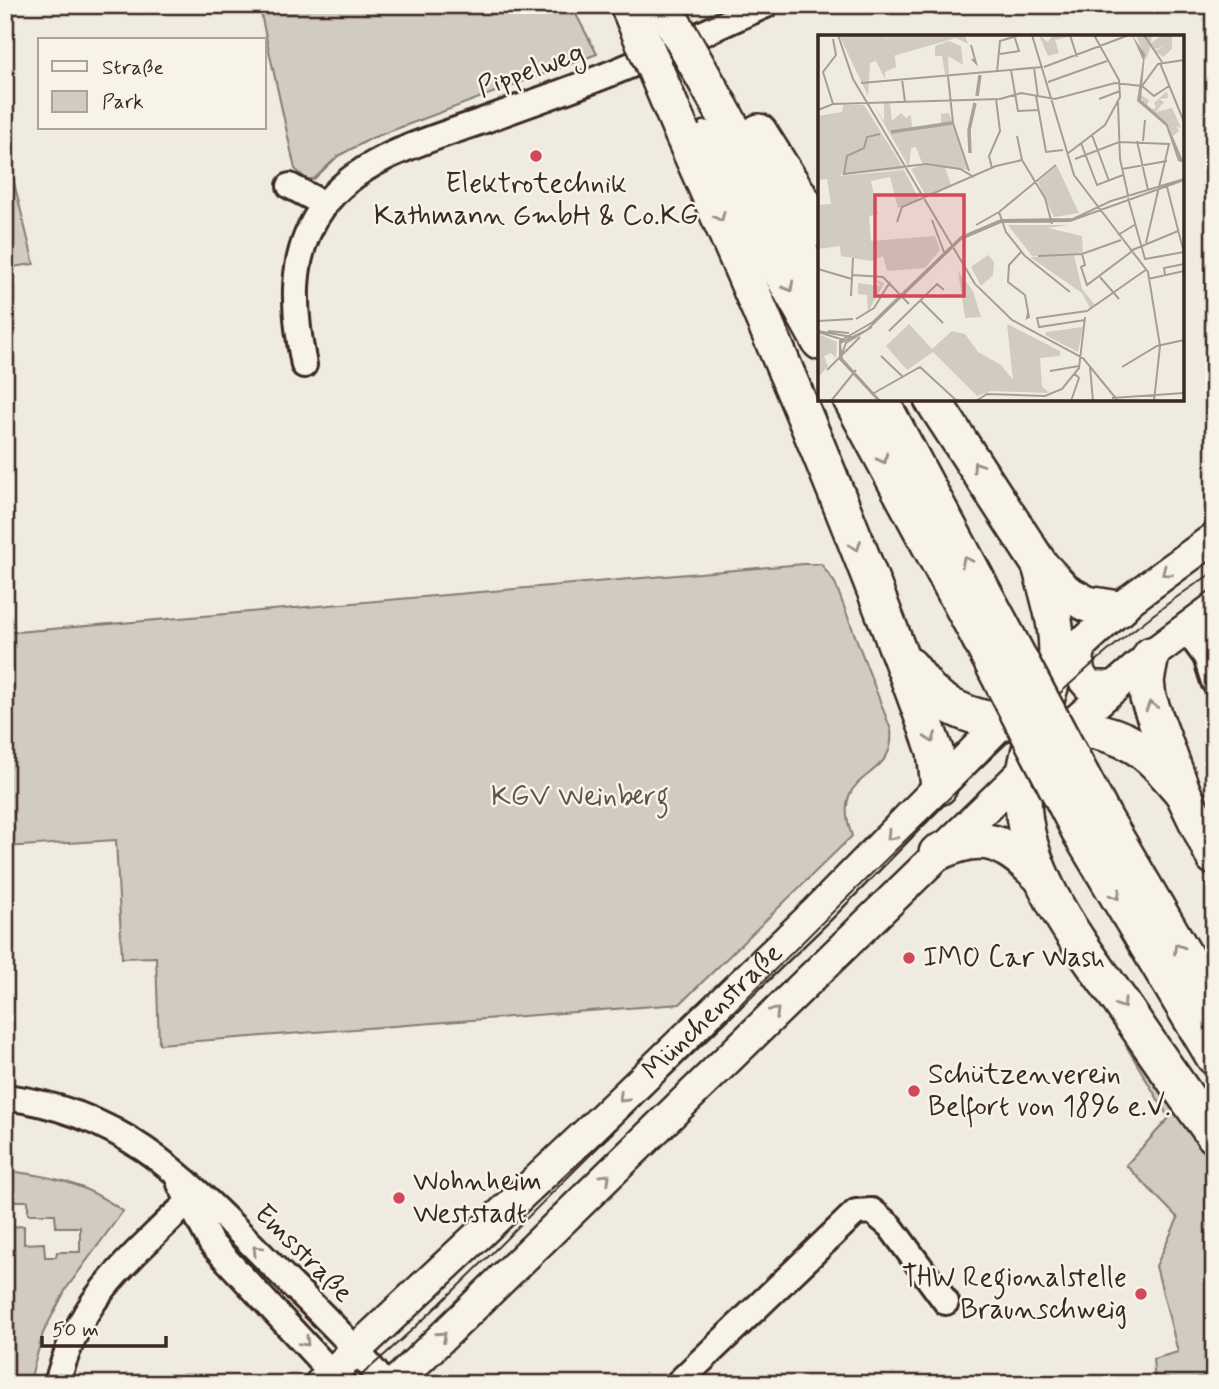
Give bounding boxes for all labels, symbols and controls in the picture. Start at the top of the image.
street label: Pippelweg [473,35,590,109]
inset map [818,35,1184,401]
legend [38,38,266,130]
text: Straße [102,54,164,82]
text: Park [102,88,144,116]
marker: Elektrotechnik Kathmann GmbH & Co.KG [528,148,544,164]
place label: Elektrotechnik Kathmann GmbH & Co.KG [374,166,698,235]
one-way arrow [712,210,726,223]
one-way arrow [781,280,794,292]
one-way arrow [875,452,889,464]
one-way arrow [972,461,985,474]
one-way arrow [848,539,862,551]
one-way arrow [961,555,975,568]
one-way arrow [1161,564,1174,577]
one-way arrow [1145,700,1160,712]
one-way arrow [923,732,937,744]
park label: KGV Weinberg [491,779,669,819]
one-way arrow [887,828,900,841]
one-way arrow [1108,887,1121,900]
street label: Münchenstraße [634,935,791,1088]
place label: IMO Car Wash [923,940,1105,977]
one-way arrow [1174,942,1187,955]
marker: IMO Car Wash [901,950,917,966]
one-way arrow [1114,996,1126,1009]
one-way arrow [766,1008,779,1021]
place label: Schützenverein Belfort von 1896 e.V. [928,1057,1171,1128]
marker: Schützenverein Belfort von 1896 e.V. [906,1083,922,1099]
one-way arrow [618,1089,631,1102]
place label: Wohnheim Weststadt [413,1164,542,1233]
one-way arrow [598,1174,610,1186]
marker: Wohnheim Weststadt [391,1190,407,1206]
street label: Emsstraße [245,1196,361,1312]
one-way arrow [252,1246,265,1259]
place label: THW Regionalstelle Braunschweig [902,1260,1127,1329]
marker: THW Regionalstelle Braunschweig [1133,1286,1149,1302]
scale bar [42,1305,166,1349]
text: 50 m [52,1316,99,1344]
one-way arrow [434,1332,447,1344]
one-way arrow [296,1334,309,1347]

